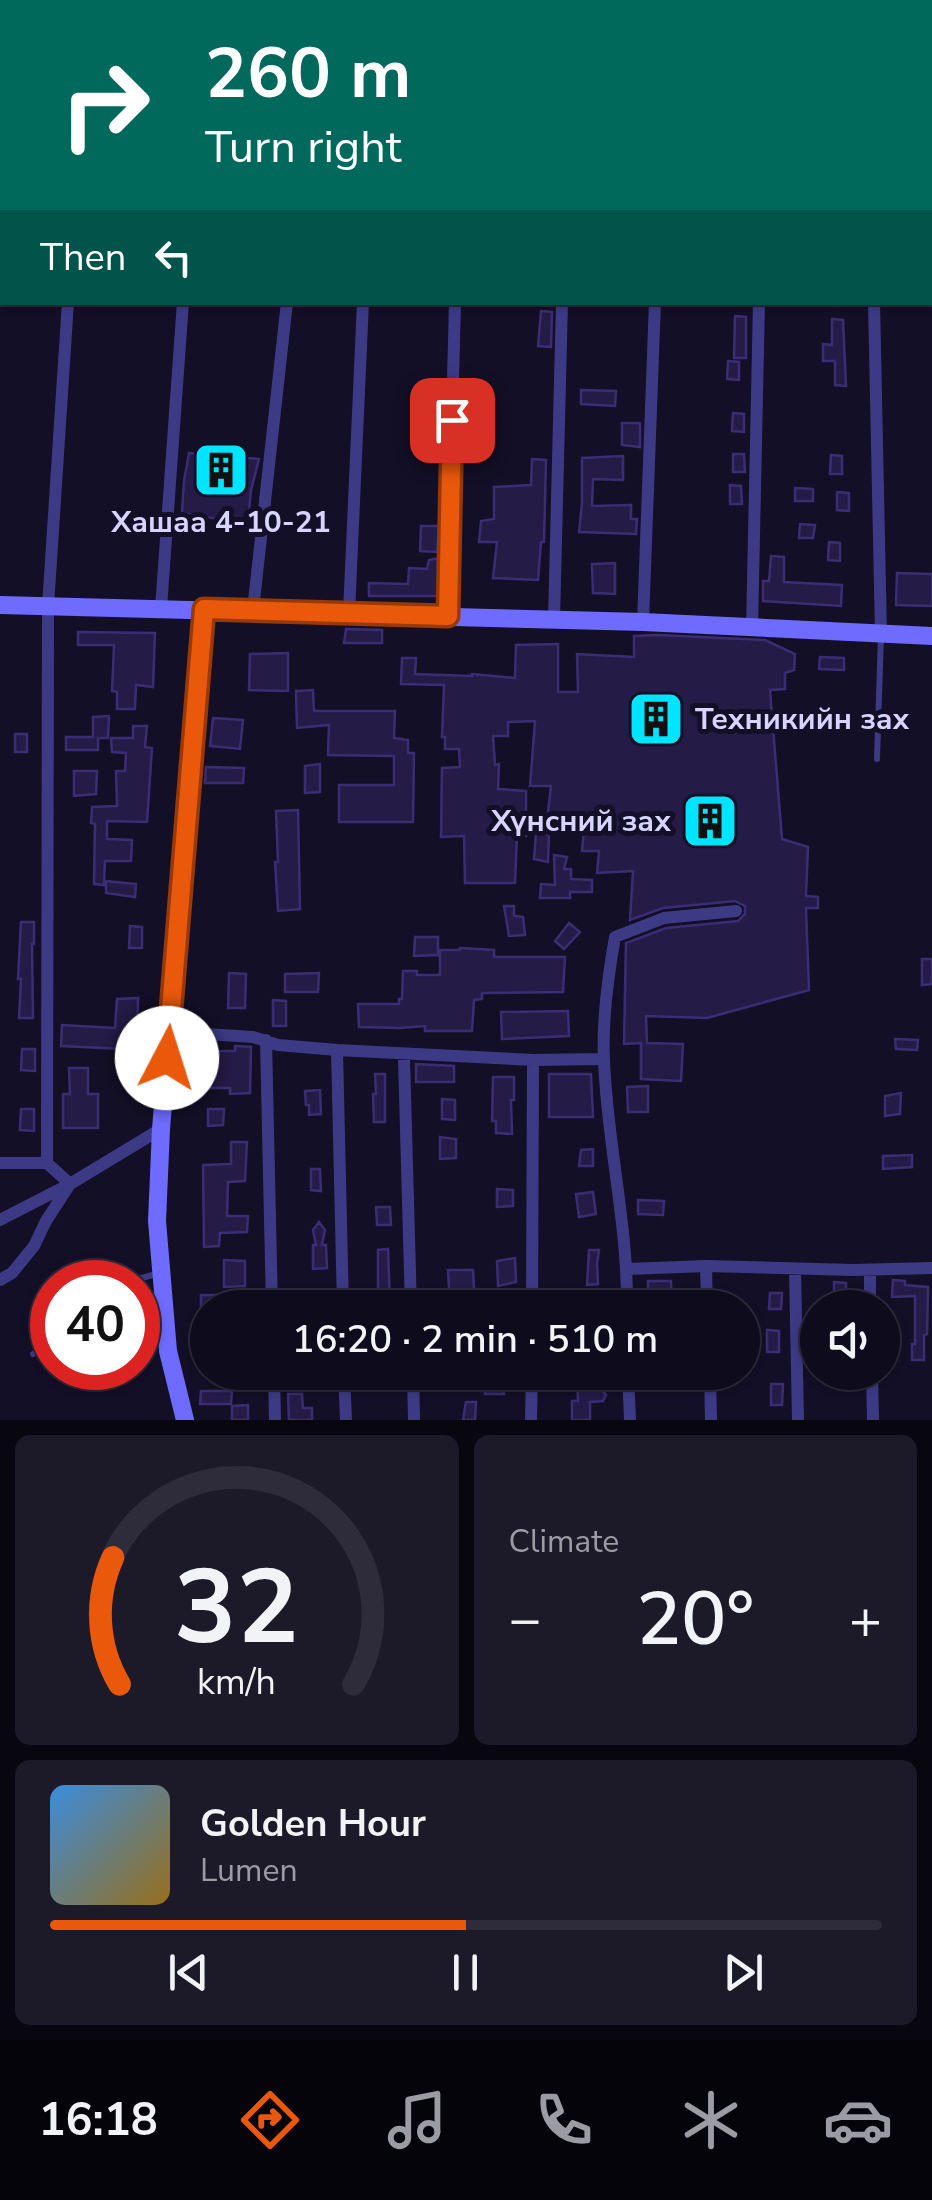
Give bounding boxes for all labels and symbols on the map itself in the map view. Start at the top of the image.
pin [410,378,495,463]
building icon: Хашаа 4-10-21 [191,440,251,500]
place label: Хашаа 4-10-21 [110,502,331,543]
building icon: Техникийн зах [626,689,686,749]
place label: Техникийн зах [695,699,910,740]
building icon: Хүнсний зах [680,791,740,851]
place label: Хүнсний зах [490,801,671,842]
position arrow [115,1006,219,1110]
speed limit sign: 40 [30,1260,160,1390]

